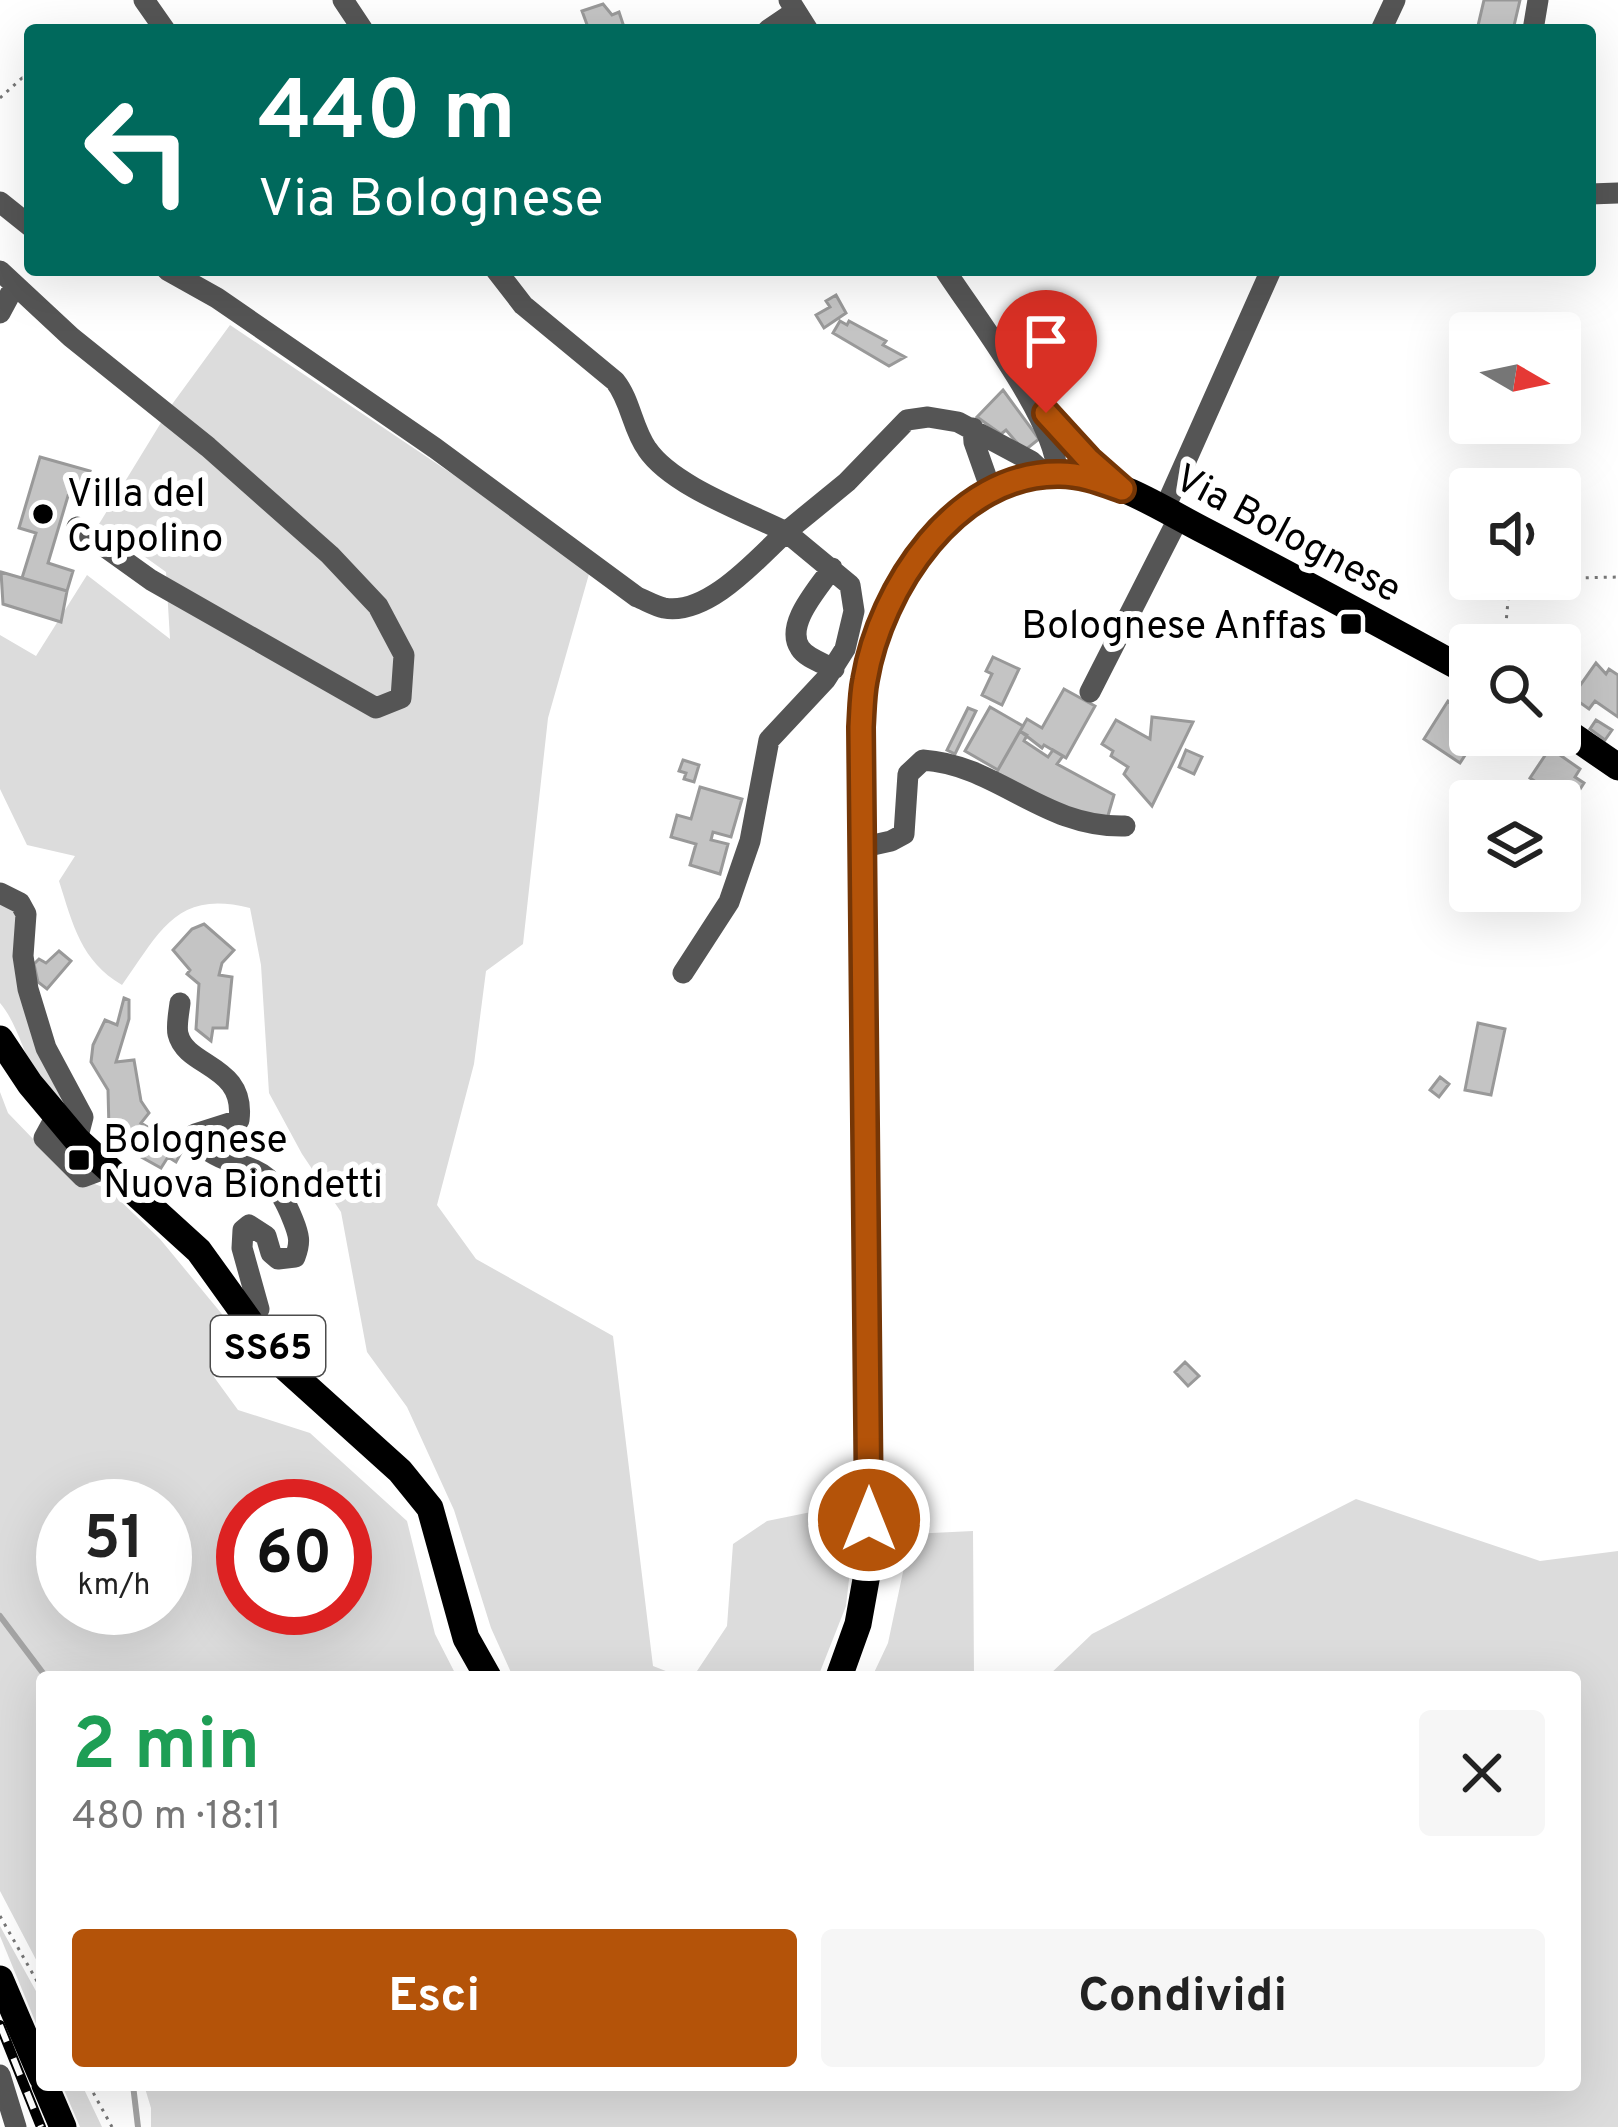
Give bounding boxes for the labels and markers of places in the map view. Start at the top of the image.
pin [995,290,1097,413]
place label: Villa del Cupolino [67,472,223,566]
marker: Villa del Cupolino [30,501,56,527]
place label: Bolognese Anffas [1021,604,1327,653]
marker: Bolognese Anffas [1338,611,1364,637]
place label: Bolognese Nuova Biondetti [103,1118,383,1212]
marker: Bolognese Nuova Biondetti [66,1147,92,1173]

